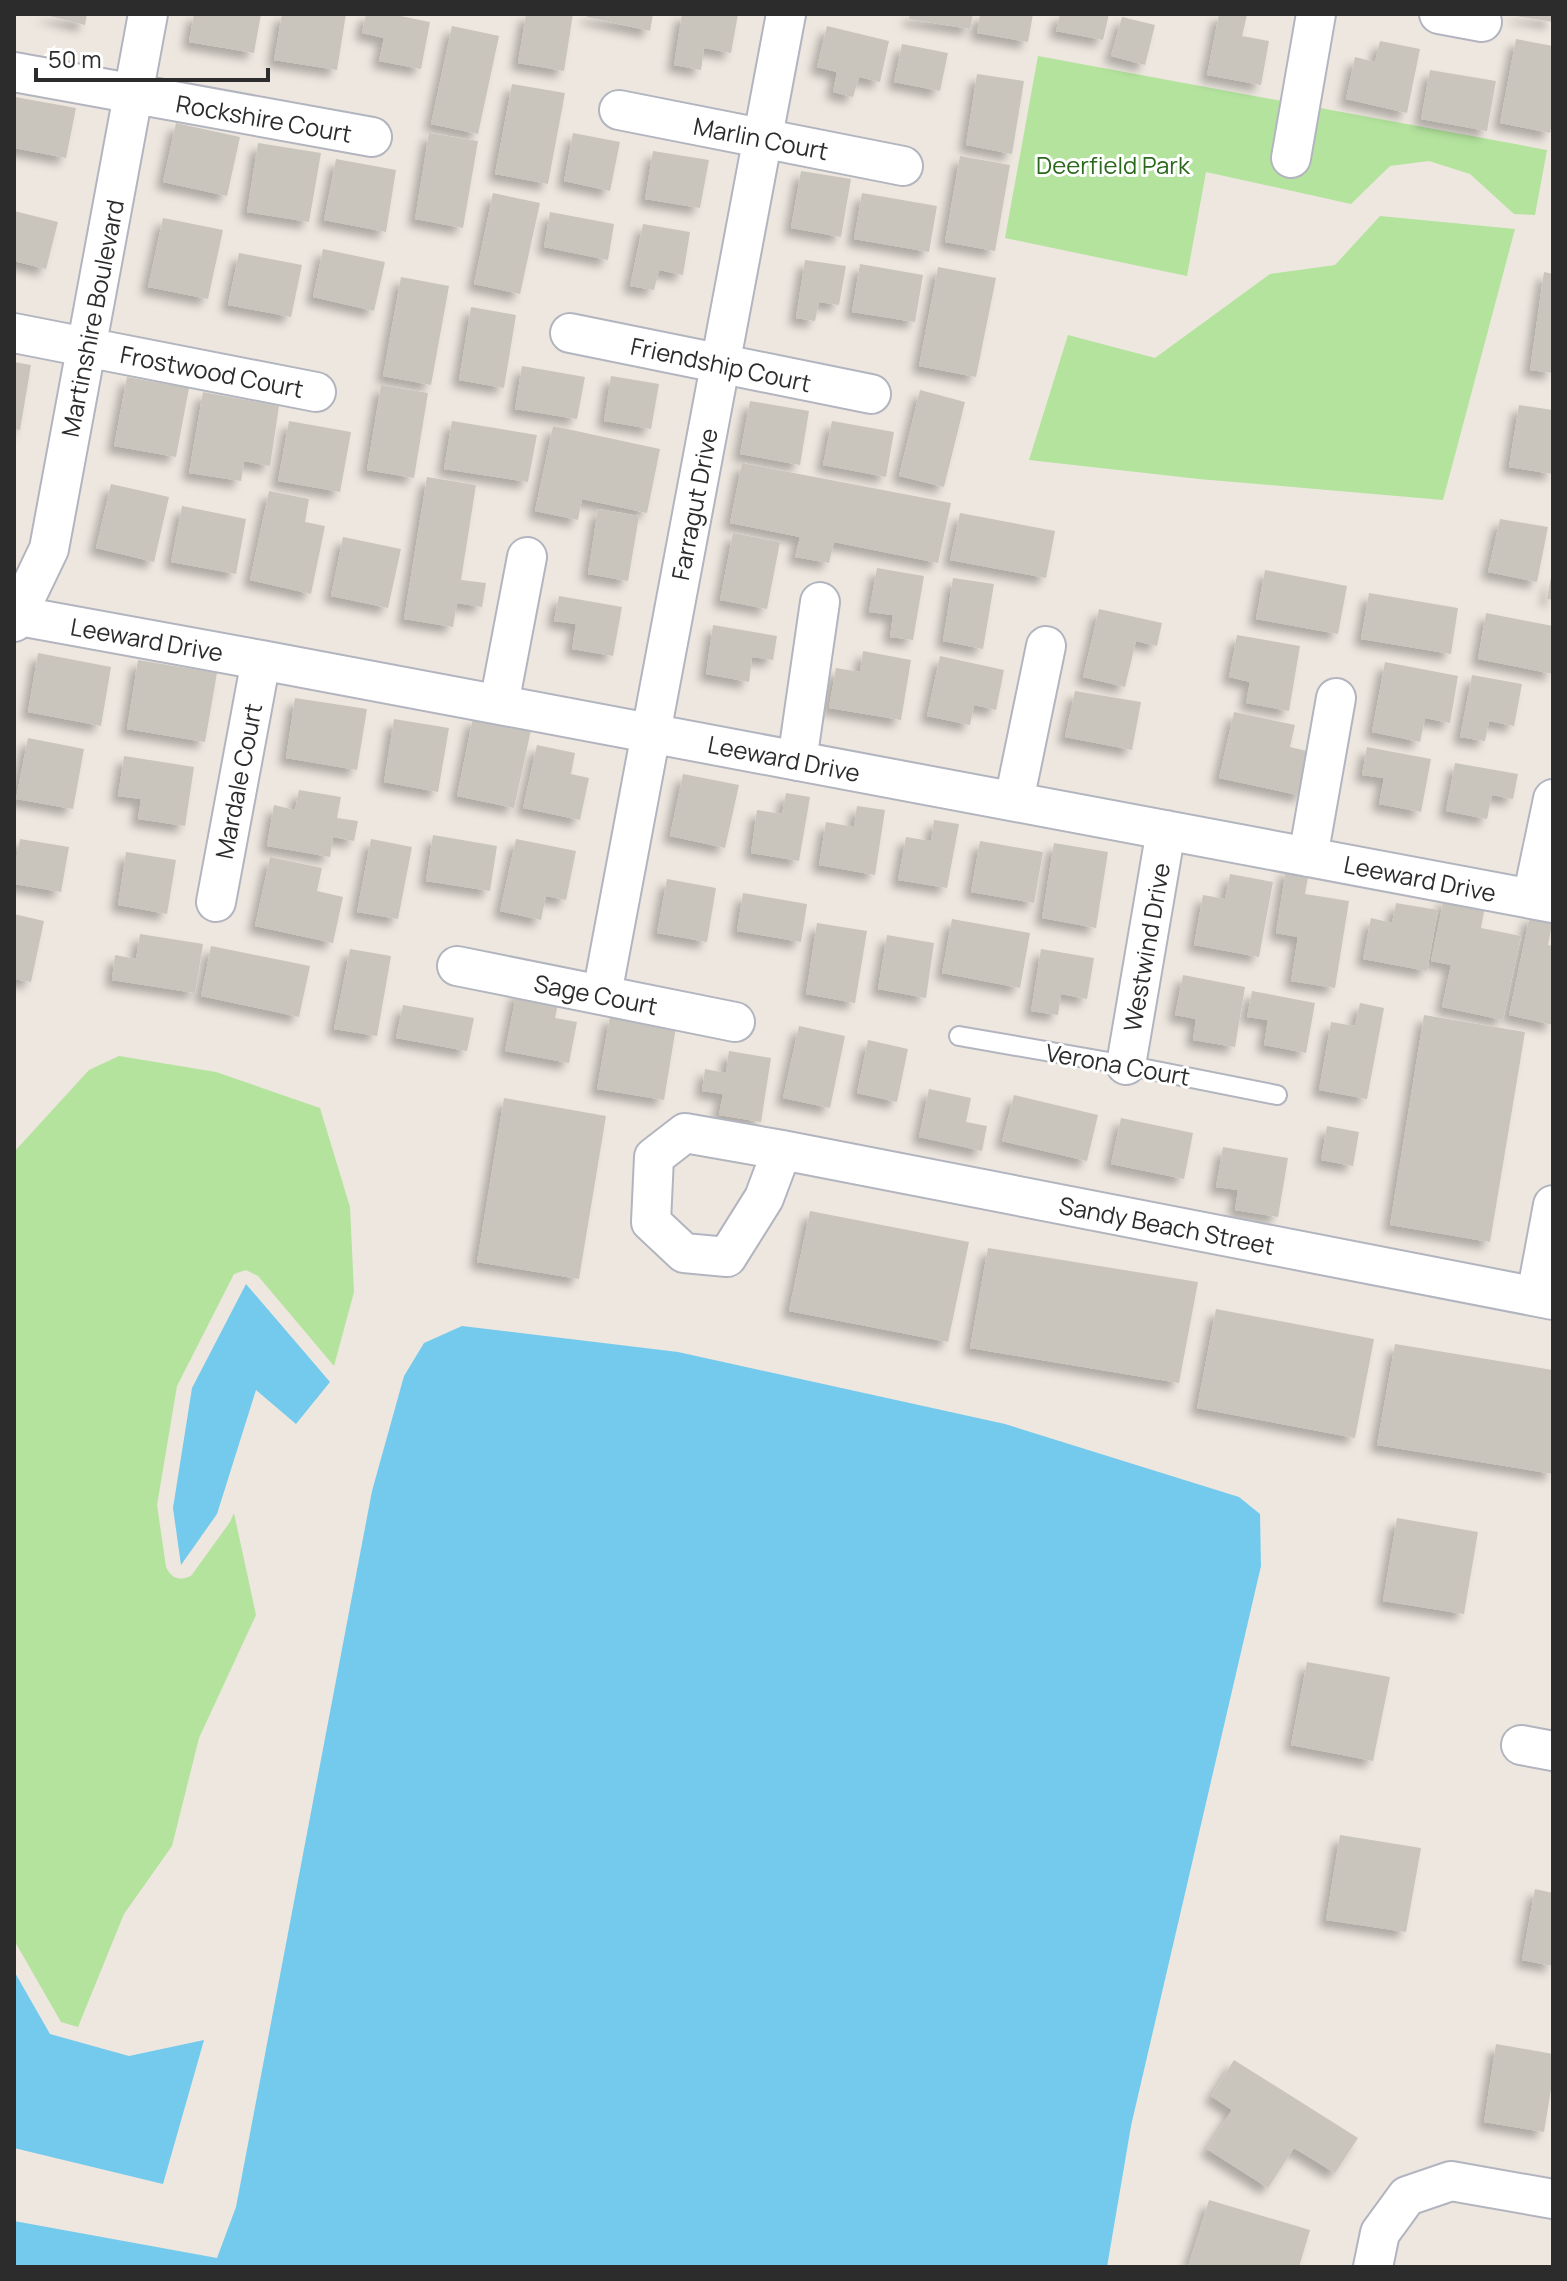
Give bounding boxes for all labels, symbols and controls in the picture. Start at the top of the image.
scale bar [36,32,268,82]
text: 50 m [48,42,102,75]
street label: Rockshire Court [174,86,354,150]
street label: Marlin Court [691,109,831,167]
park label: Deerfield Park [1036,148,1191,181]
street label: Martinshire Boulevard [53,197,131,439]
street label: Friendship Court [628,329,814,399]
street label: Frostwood Court [118,337,306,405]
street label: Farragut Drive [663,425,725,583]
street label: Leeward Drive [68,609,226,669]
street label: Mardale Court [207,700,269,862]
street label: Leeward Drive [705,727,863,789]
street label: Leeward Drive [1341,847,1499,909]
street label: Westwind Drive [1115,860,1177,1034]
street label: Sage Court [531,966,661,1022]
street label: Verona Court [1043,1035,1193,1093]
street label: Sandy Beach Street [1057,1188,1277,1262]

